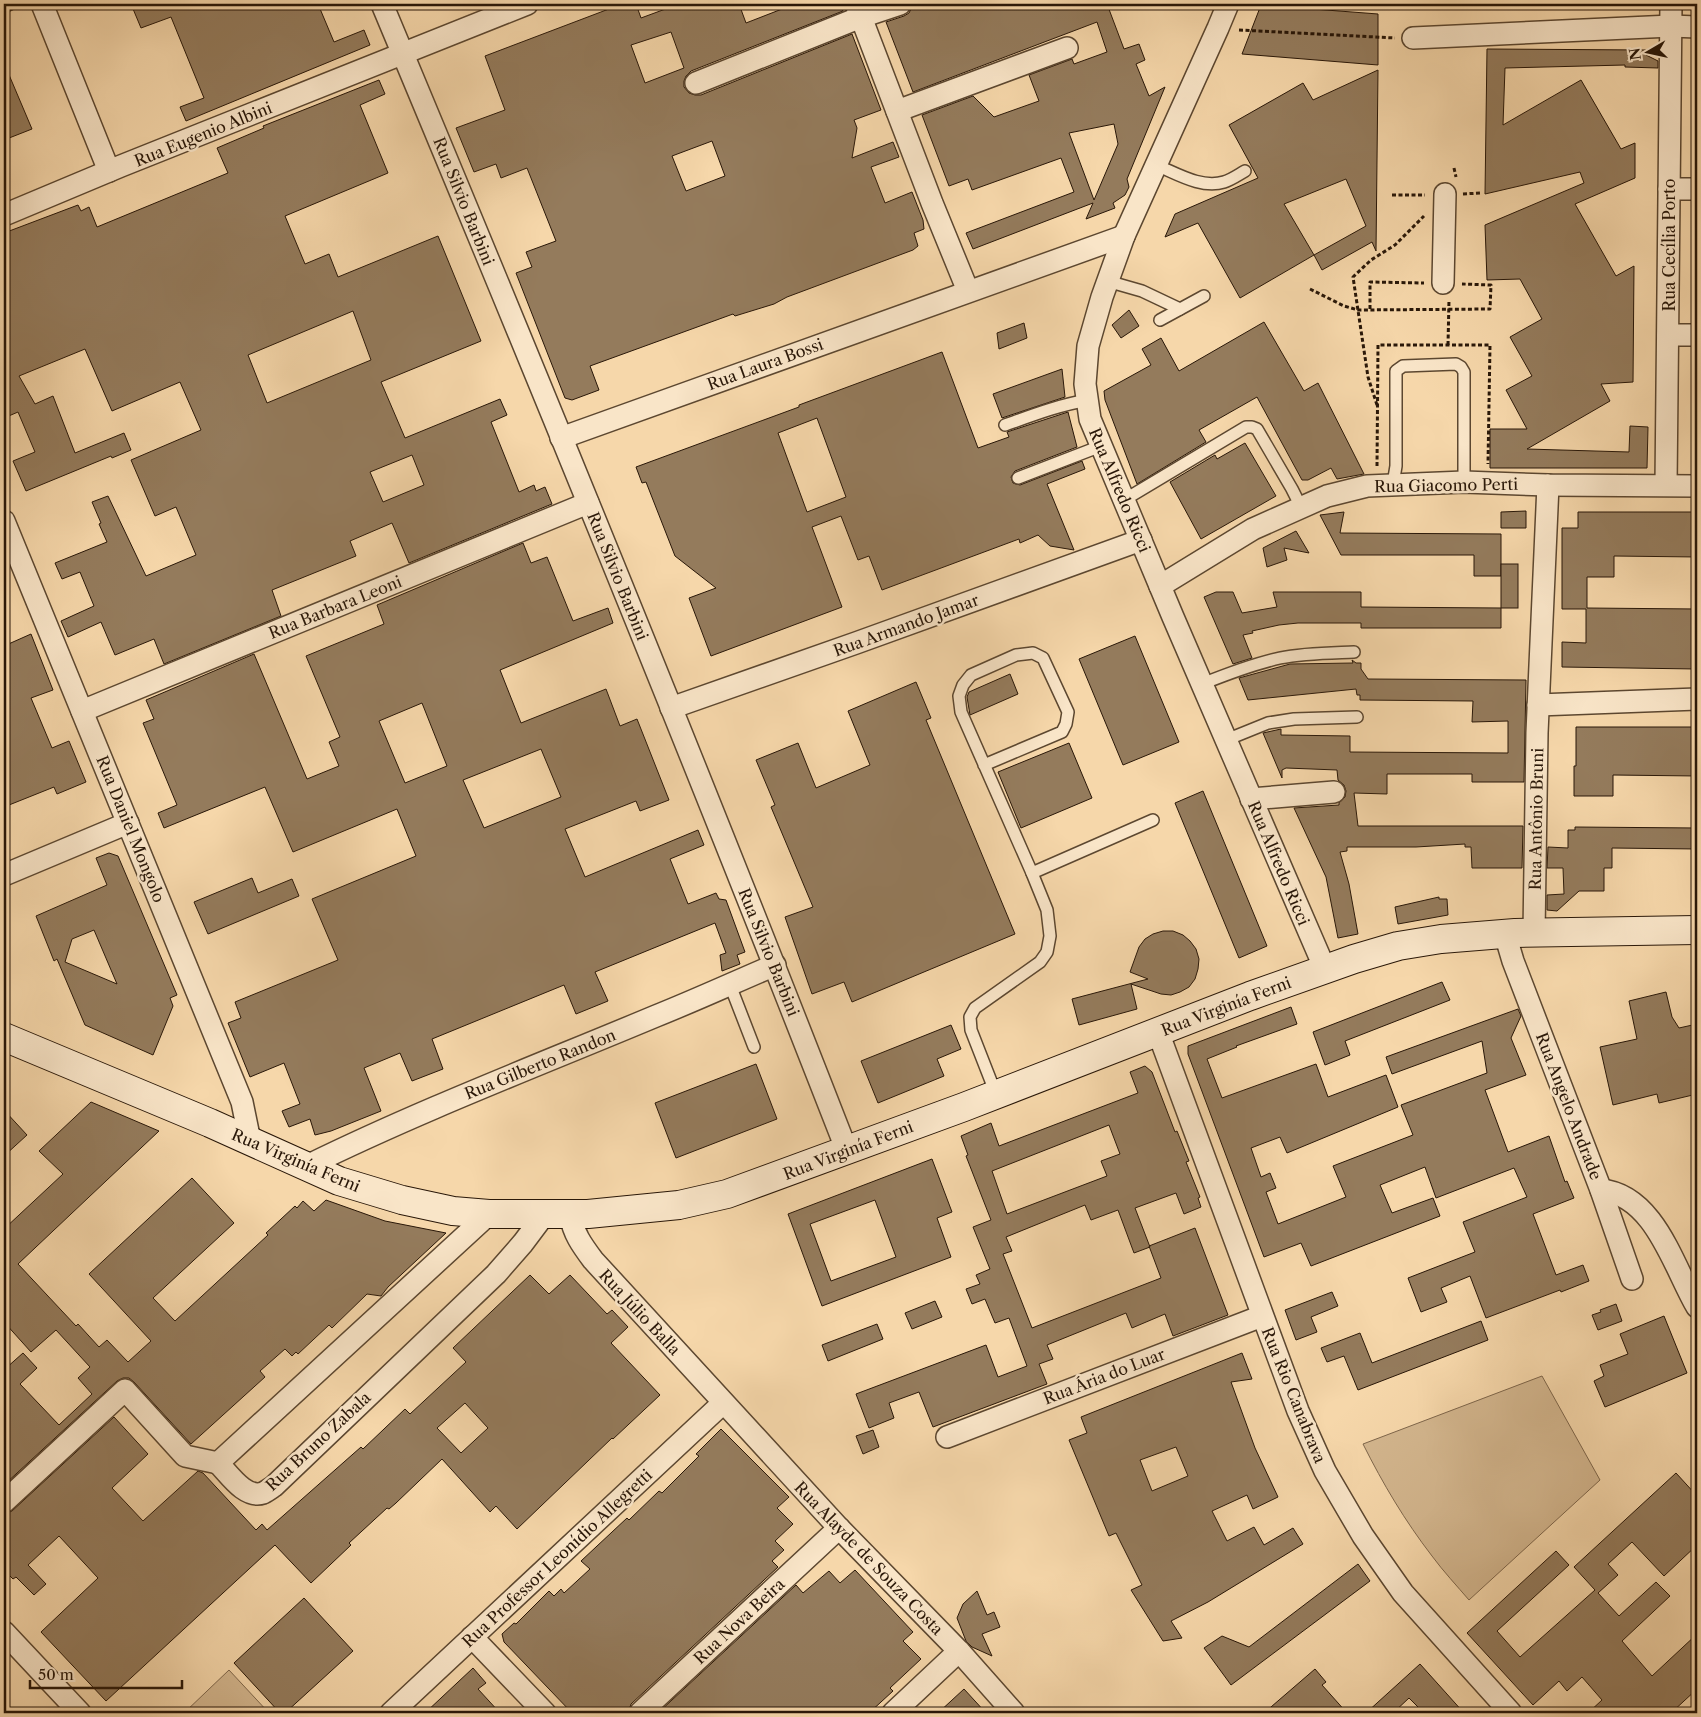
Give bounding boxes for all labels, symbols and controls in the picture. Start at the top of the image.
north arrow [1624,28,1674,78]
text: N [1625,47,1645,61]
street label: Rua Eugenio Albini [131,97,275,171]
street label: Rua Silvio Barbini [429,134,499,268]
street label: Rua Cecília Porto [1659,178,1679,311]
street label: Rua Laura Bossi [704,334,826,394]
street label: Rua Alfredo Ricci [1085,425,1155,555]
street label: Rua Giacomo Perti [1374,474,1518,496]
street label: Rua Silvio Barbini [583,509,653,643]
street label: Rua Barbara Leoni [266,571,405,643]
street label: Rua Armando Jamar [831,589,982,661]
street label: Rua Antônio Bruni [1525,748,1547,890]
street label: Rua Daniel Mongolo [92,753,170,906]
street label: Rua Alfredo Ricci [1244,798,1314,928]
street label: Rua Silvio Barbini [734,885,804,1019]
street label: Rua Virginía Ferni [1158,972,1294,1040]
street label: Rua Gilberto Randon [461,1025,619,1103]
street label: Rua Angelo Andrade [1532,1029,1606,1183]
street label: Rua Virginía Ferni [780,1116,916,1184]
street label: Rua Virginía Ferni [229,1124,363,1196]
street label: Rua Júlio Balla [595,1265,685,1360]
street label: Rua Rio Canabrava [1258,1324,1331,1466]
street label: Rua Ária do Luar [1040,1344,1168,1408]
street label: Rua Bruno Zabala [261,1387,375,1495]
street label: Rua Professor Leonídio Allegretti [458,1465,656,1651]
street label: Rua Alayde de Souza Costa [790,1477,948,1639]
street label: Rua Nova Beira [689,1573,789,1668]
scale bar [30,1657,182,1689]
text: 50 m [38,1665,74,1684]

